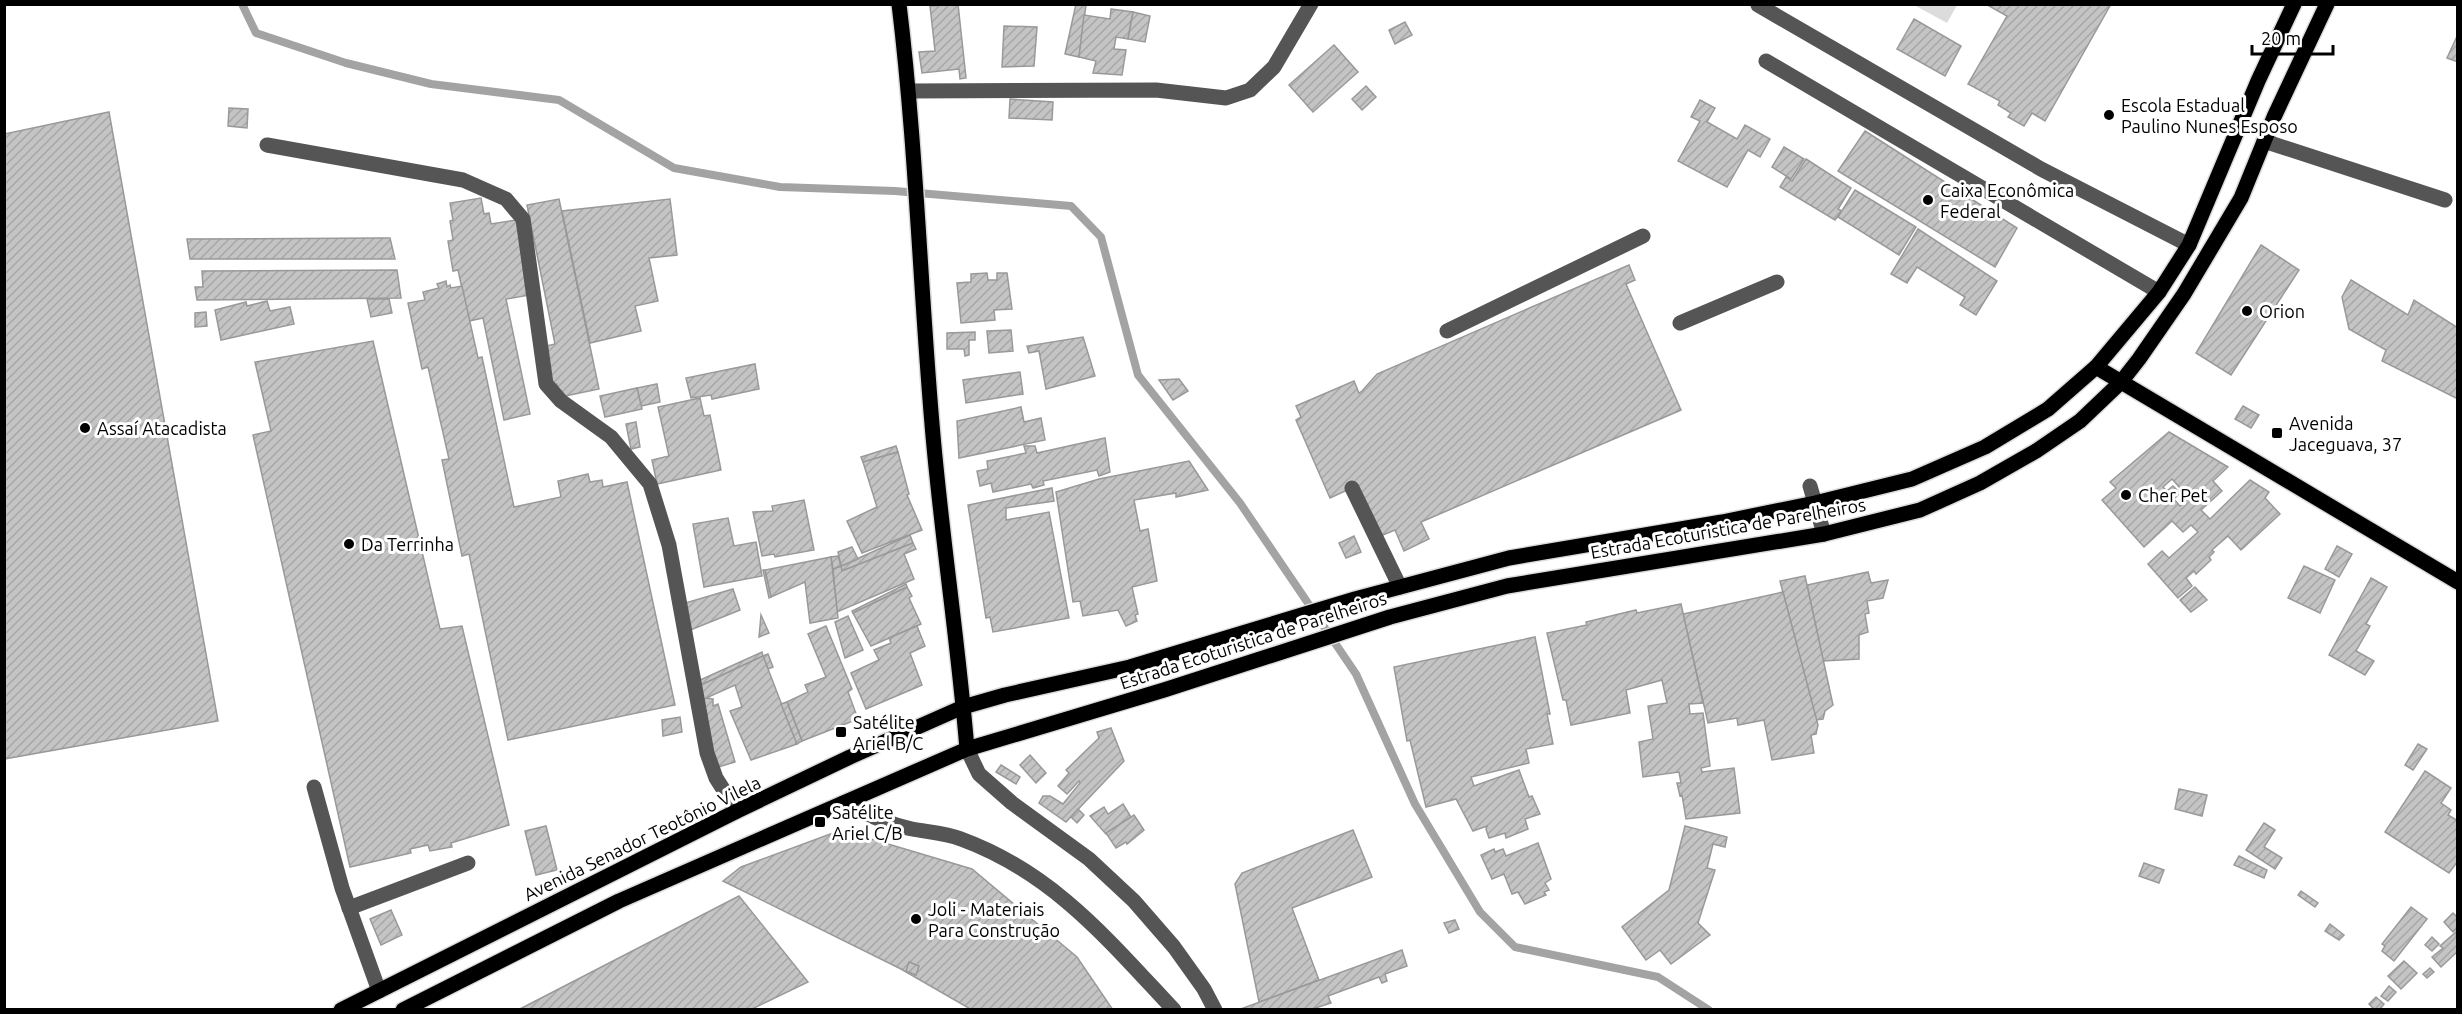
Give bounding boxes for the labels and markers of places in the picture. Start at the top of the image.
place label: Escola Estadual Paulino Nunes Esposo [2121,95,2298,136]
marker: Escola Estadual Paulino Nunes Esposo [2102,108,2116,122]
place label: Caixa Econômica Federal [1940,180,2074,221]
marker: Caixa Econômica Federal [1921,193,1935,207]
place label: Orion [2259,301,2305,321]
marker: Orion [2240,304,2254,318]
place label: Avenida Jaceguava, 37 [2289,413,2402,454]
place label: Assaí Atacadista [97,418,227,438]
marker: Assaí Atacadista [78,421,92,435]
marker: Avenida Jaceguava, 37 [2270,426,2284,440]
place label: Cher Pet [2138,485,2208,505]
marker: Cher Pet [2119,488,2133,502]
place label: Da Terrinha [361,534,454,554]
marker: Da Terrinha [342,537,356,551]
place label: Satélite Ariel B/C [853,712,923,753]
marker: Satélite Ariel B/C [834,725,848,739]
place label: Satélite Ariel C/B [832,802,903,843]
marker: Satélite Ariel C/B [813,815,827,829]
place label: Joli - Materiais Para Construção [928,899,1060,940]
marker: Joli - Materiais Para Construção [909,912,923,926]

